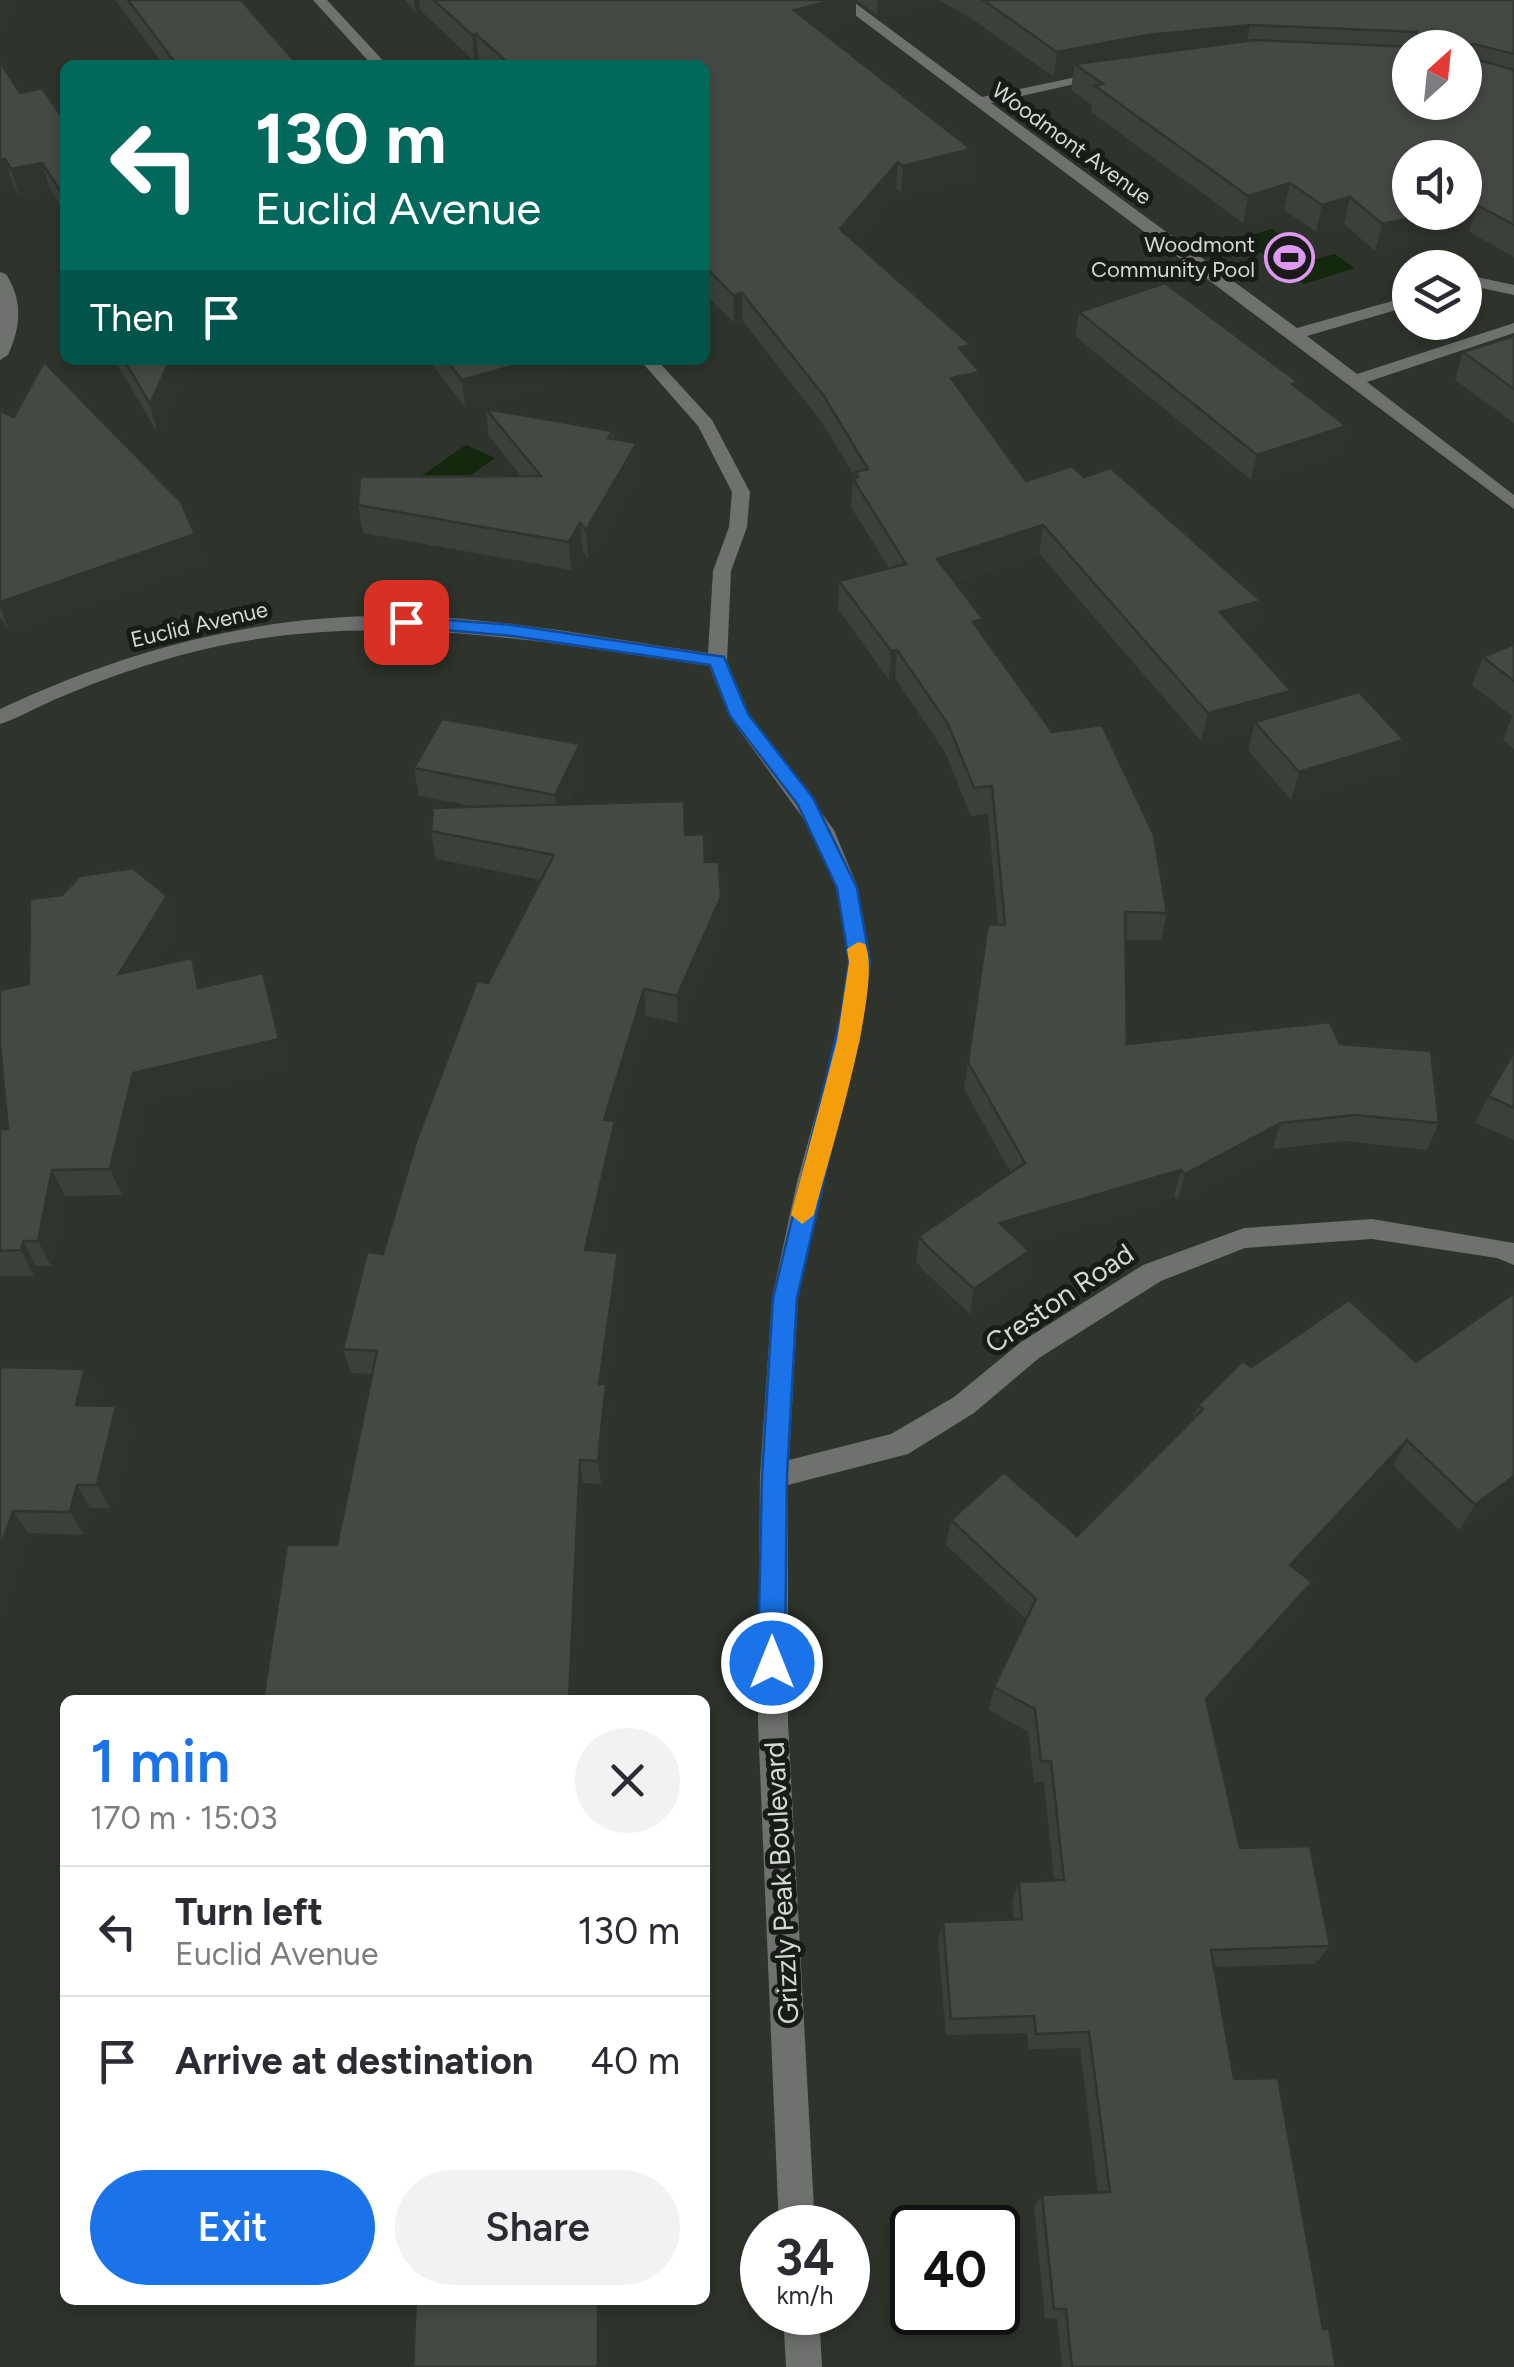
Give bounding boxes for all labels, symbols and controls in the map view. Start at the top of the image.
north arrow [1392,30,1482,120]
map controls [1392,30,1482,340]
street label: Woodmont Avenue [987,76,1157,210]
text: 130 m [255,96,447,181]
icon: left [90,100,220,230]
button: sound [1392,140,1482,230]
text: Euclid Avenue [255,181,541,235]
place label: Woodmont Community Pool [1091,231,1255,283]
sports icon: Woodmont Community Pool [1264,231,1316,283]
button: layers [1392,250,1482,340]
icon: arrive [194,290,249,345]
text: Then [90,295,174,341]
pin [364,580,449,665]
icon: arrive [379,595,434,650]
street label: Euclid Avenue [128,596,270,653]
street label: Creston Road [978,1236,1140,1360]
position arrow [720,1611,824,1715]
text: 1 min [90,1725,230,1797]
button: close [575,1728,680,1833]
street label: Grizzly Peak Boulevard [757,1741,805,2025]
text: 170 m · 15:03 [90,1799,278,1837]
text: Turn left [175,1889,323,1935]
icon: left [90,1904,145,1959]
text: 130 m [578,1908,680,1954]
text: Euclid Avenue [175,1935,378,1973]
icon: arrive [90,2034,145,2089]
text: Arrive at destination [175,2038,533,2084]
text: 40 m [590,2038,680,2084]
button: Exit [90,2170,375,2285]
button: Share [395,2170,680,2285]
speed limit sign: 40 [890,2205,1020,2335]
text: 34 [775,2227,835,2288]
text: km/h [776,2280,834,2310]

